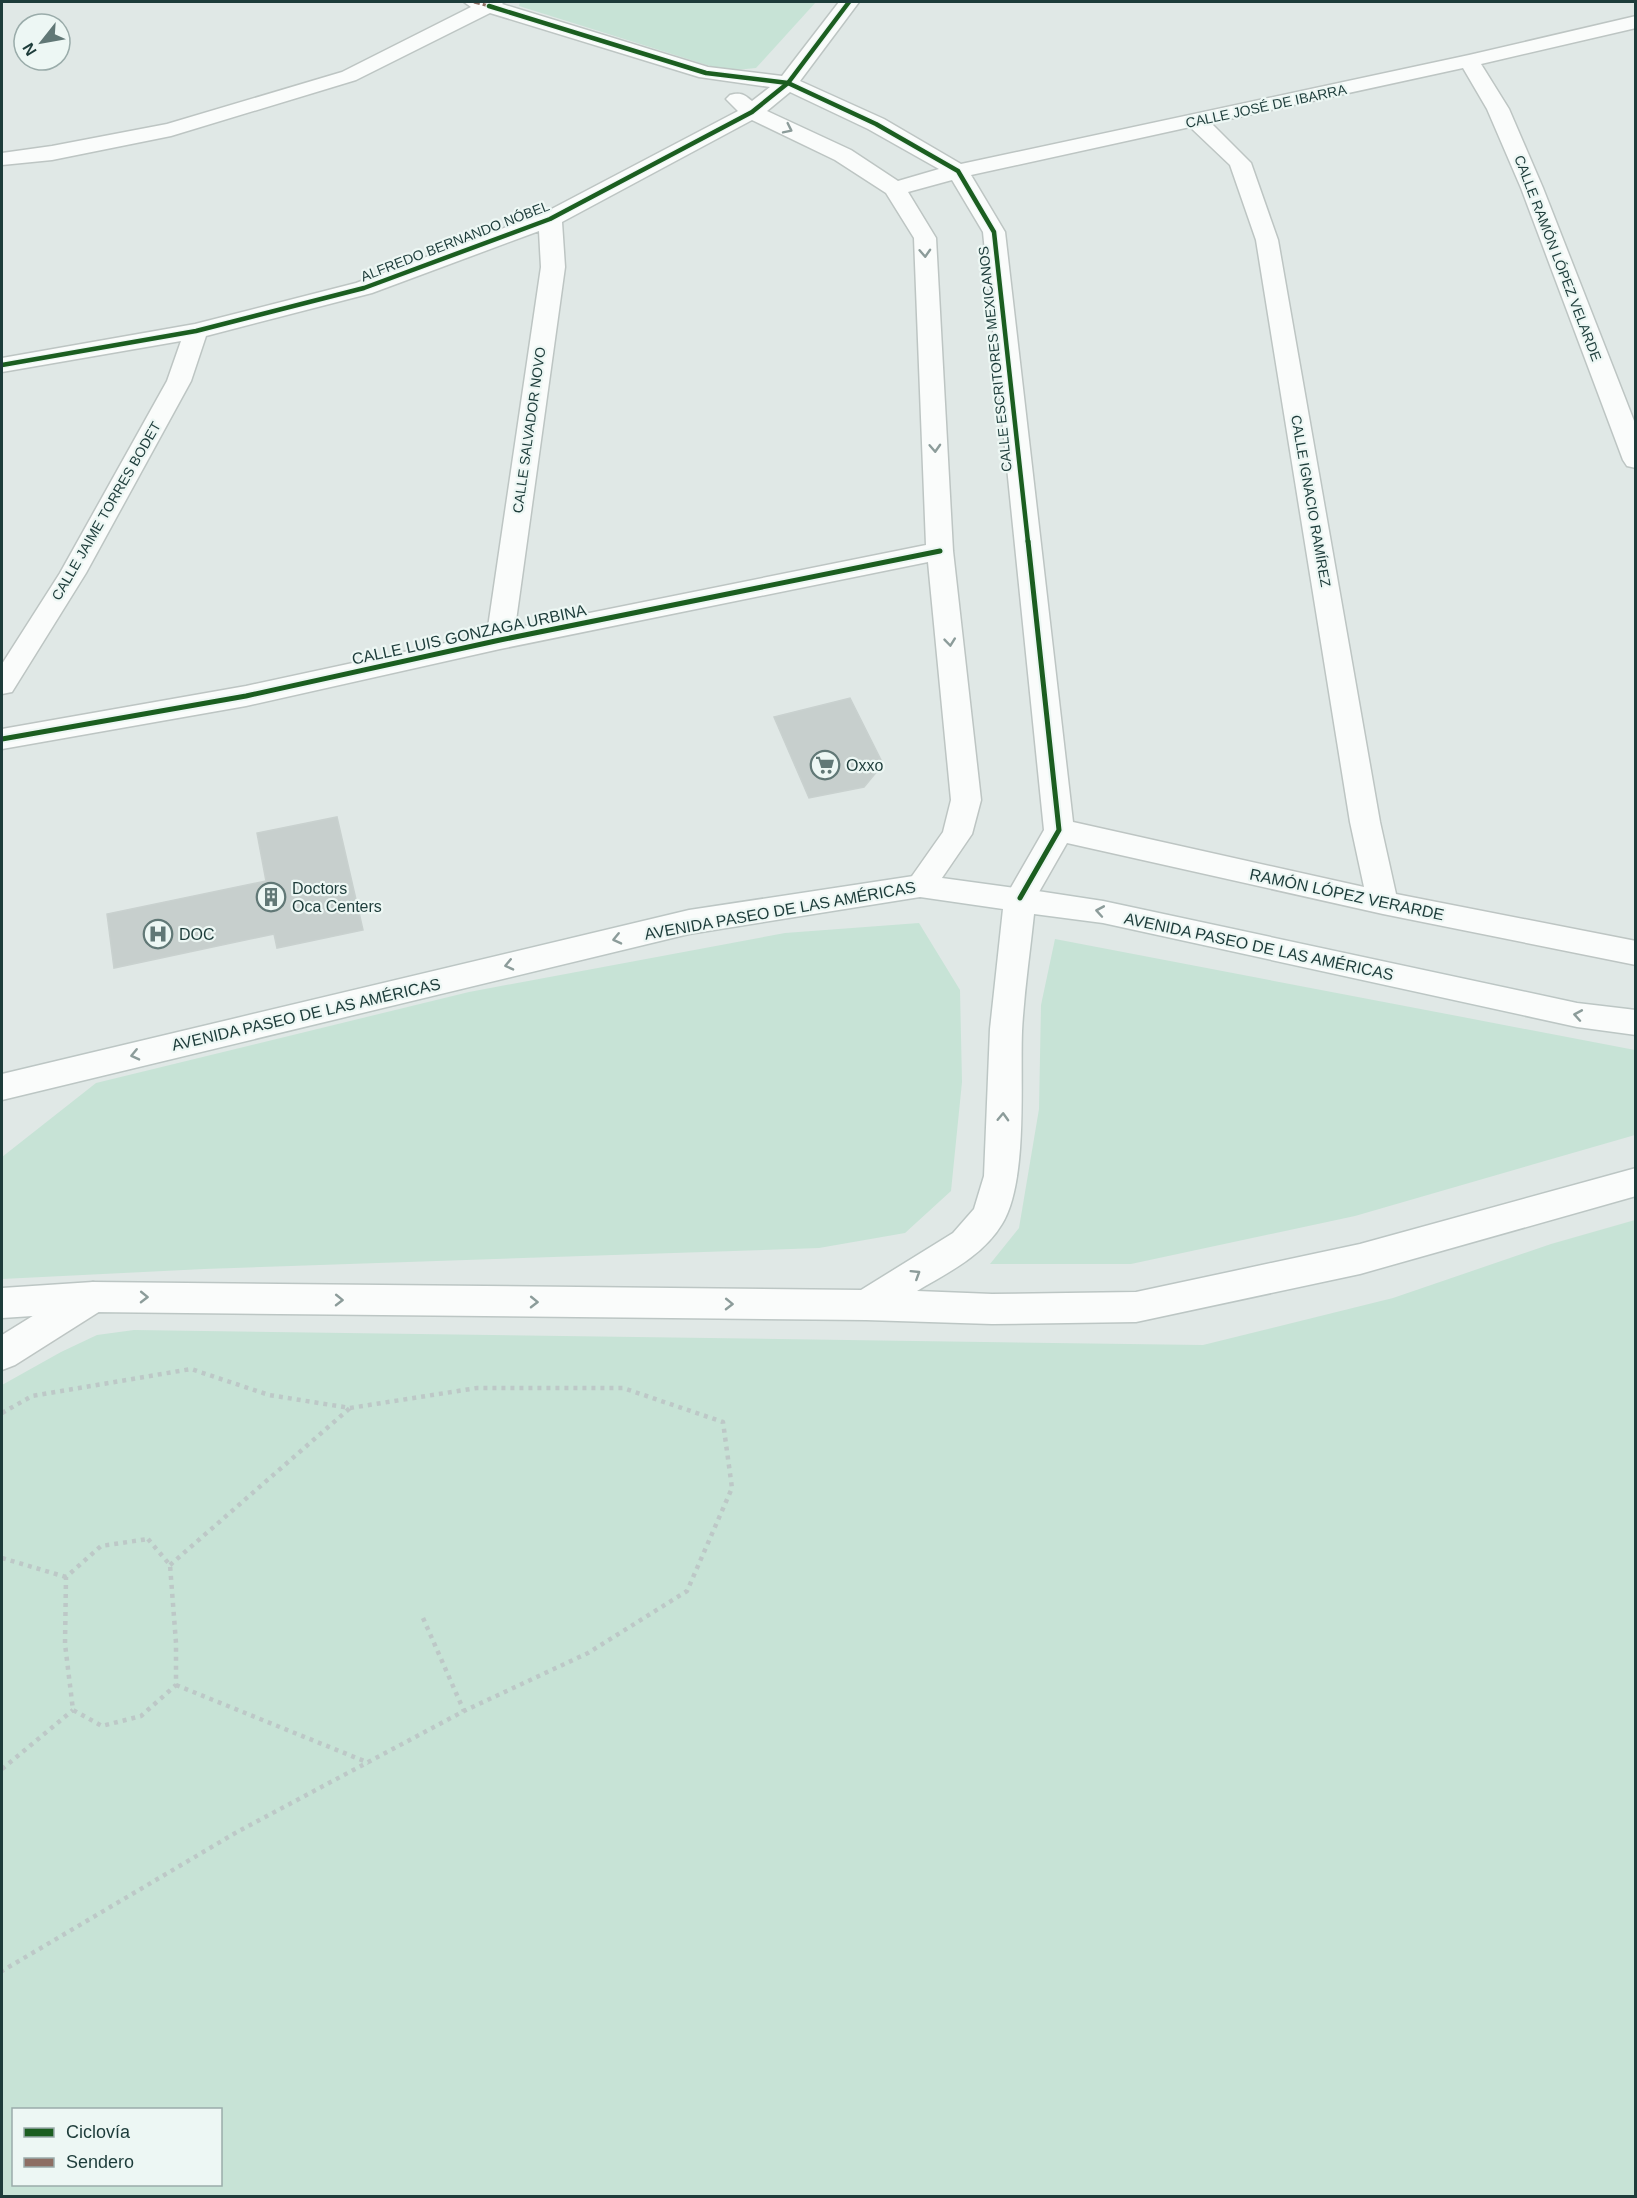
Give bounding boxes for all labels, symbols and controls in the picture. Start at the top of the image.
north arrow [12,12,72,72]
text: N [19,40,40,59]
street label: CALLE JOSÉ DE IBARRA [1184,81,1349,131]
one-way arrow [782,122,793,134]
street label: CALLE RAMÓN LÓPEZ VELARDE [1511,153,1605,363]
street label: ALFREDO BERNANDO NÓBEL [358,197,552,284]
street label: CALLE ESCRITORES MEXICANOS [975,245,1015,473]
one-way arrow [919,249,932,258]
street label: CALLE SALVADOR NOVO [509,346,549,514]
street label: CALLE IGNACIO RAMÍREZ [1288,414,1334,589]
street label: CALLE JAIME TORRES BODET [48,419,164,603]
one-way arrow [929,443,942,452]
street label: CALLE LUIS GONZAGA URBINA [350,601,588,668]
one-way arrow [943,638,956,647]
supermarket icon: Oxxo [809,749,841,781]
place label: Oxxo [846,757,883,774]
street label: RAMÓN LÓPEZ VERARDE [1248,865,1446,923]
street label: AVENIDA PASEO DE LAS AMÉRICAS [643,877,917,943]
place label: Doctors Oca Centers [292,880,382,915]
building icon: Doctors Oca Centers [255,881,287,913]
one-way arrow [1095,905,1105,918]
street label: AVENIDA PASEO DE LAS AMÉRICAS [1123,909,1395,983]
hospital icon: DOC [142,918,174,950]
place label: DOC [179,926,215,943]
one-way arrow [613,932,623,945]
one-way arrow [504,958,514,971]
street label: AVENIDA PASEO DE LAS AMÉRICAS [170,974,442,1054]
one-way arrow [1573,1009,1583,1022]
one-way arrow [130,1047,140,1060]
one-way arrow [997,1113,1009,1122]
one-way arrow [909,1270,920,1281]
one-way arrow [139,1291,148,1304]
one-way arrow [334,1293,343,1306]
one-way arrow [529,1296,538,1308]
one-way arrow [724,1298,733,1310]
legend [12,2108,222,2186]
text: Ciclovía [66,2122,131,2142]
text: Sendero [66,2152,134,2172]

